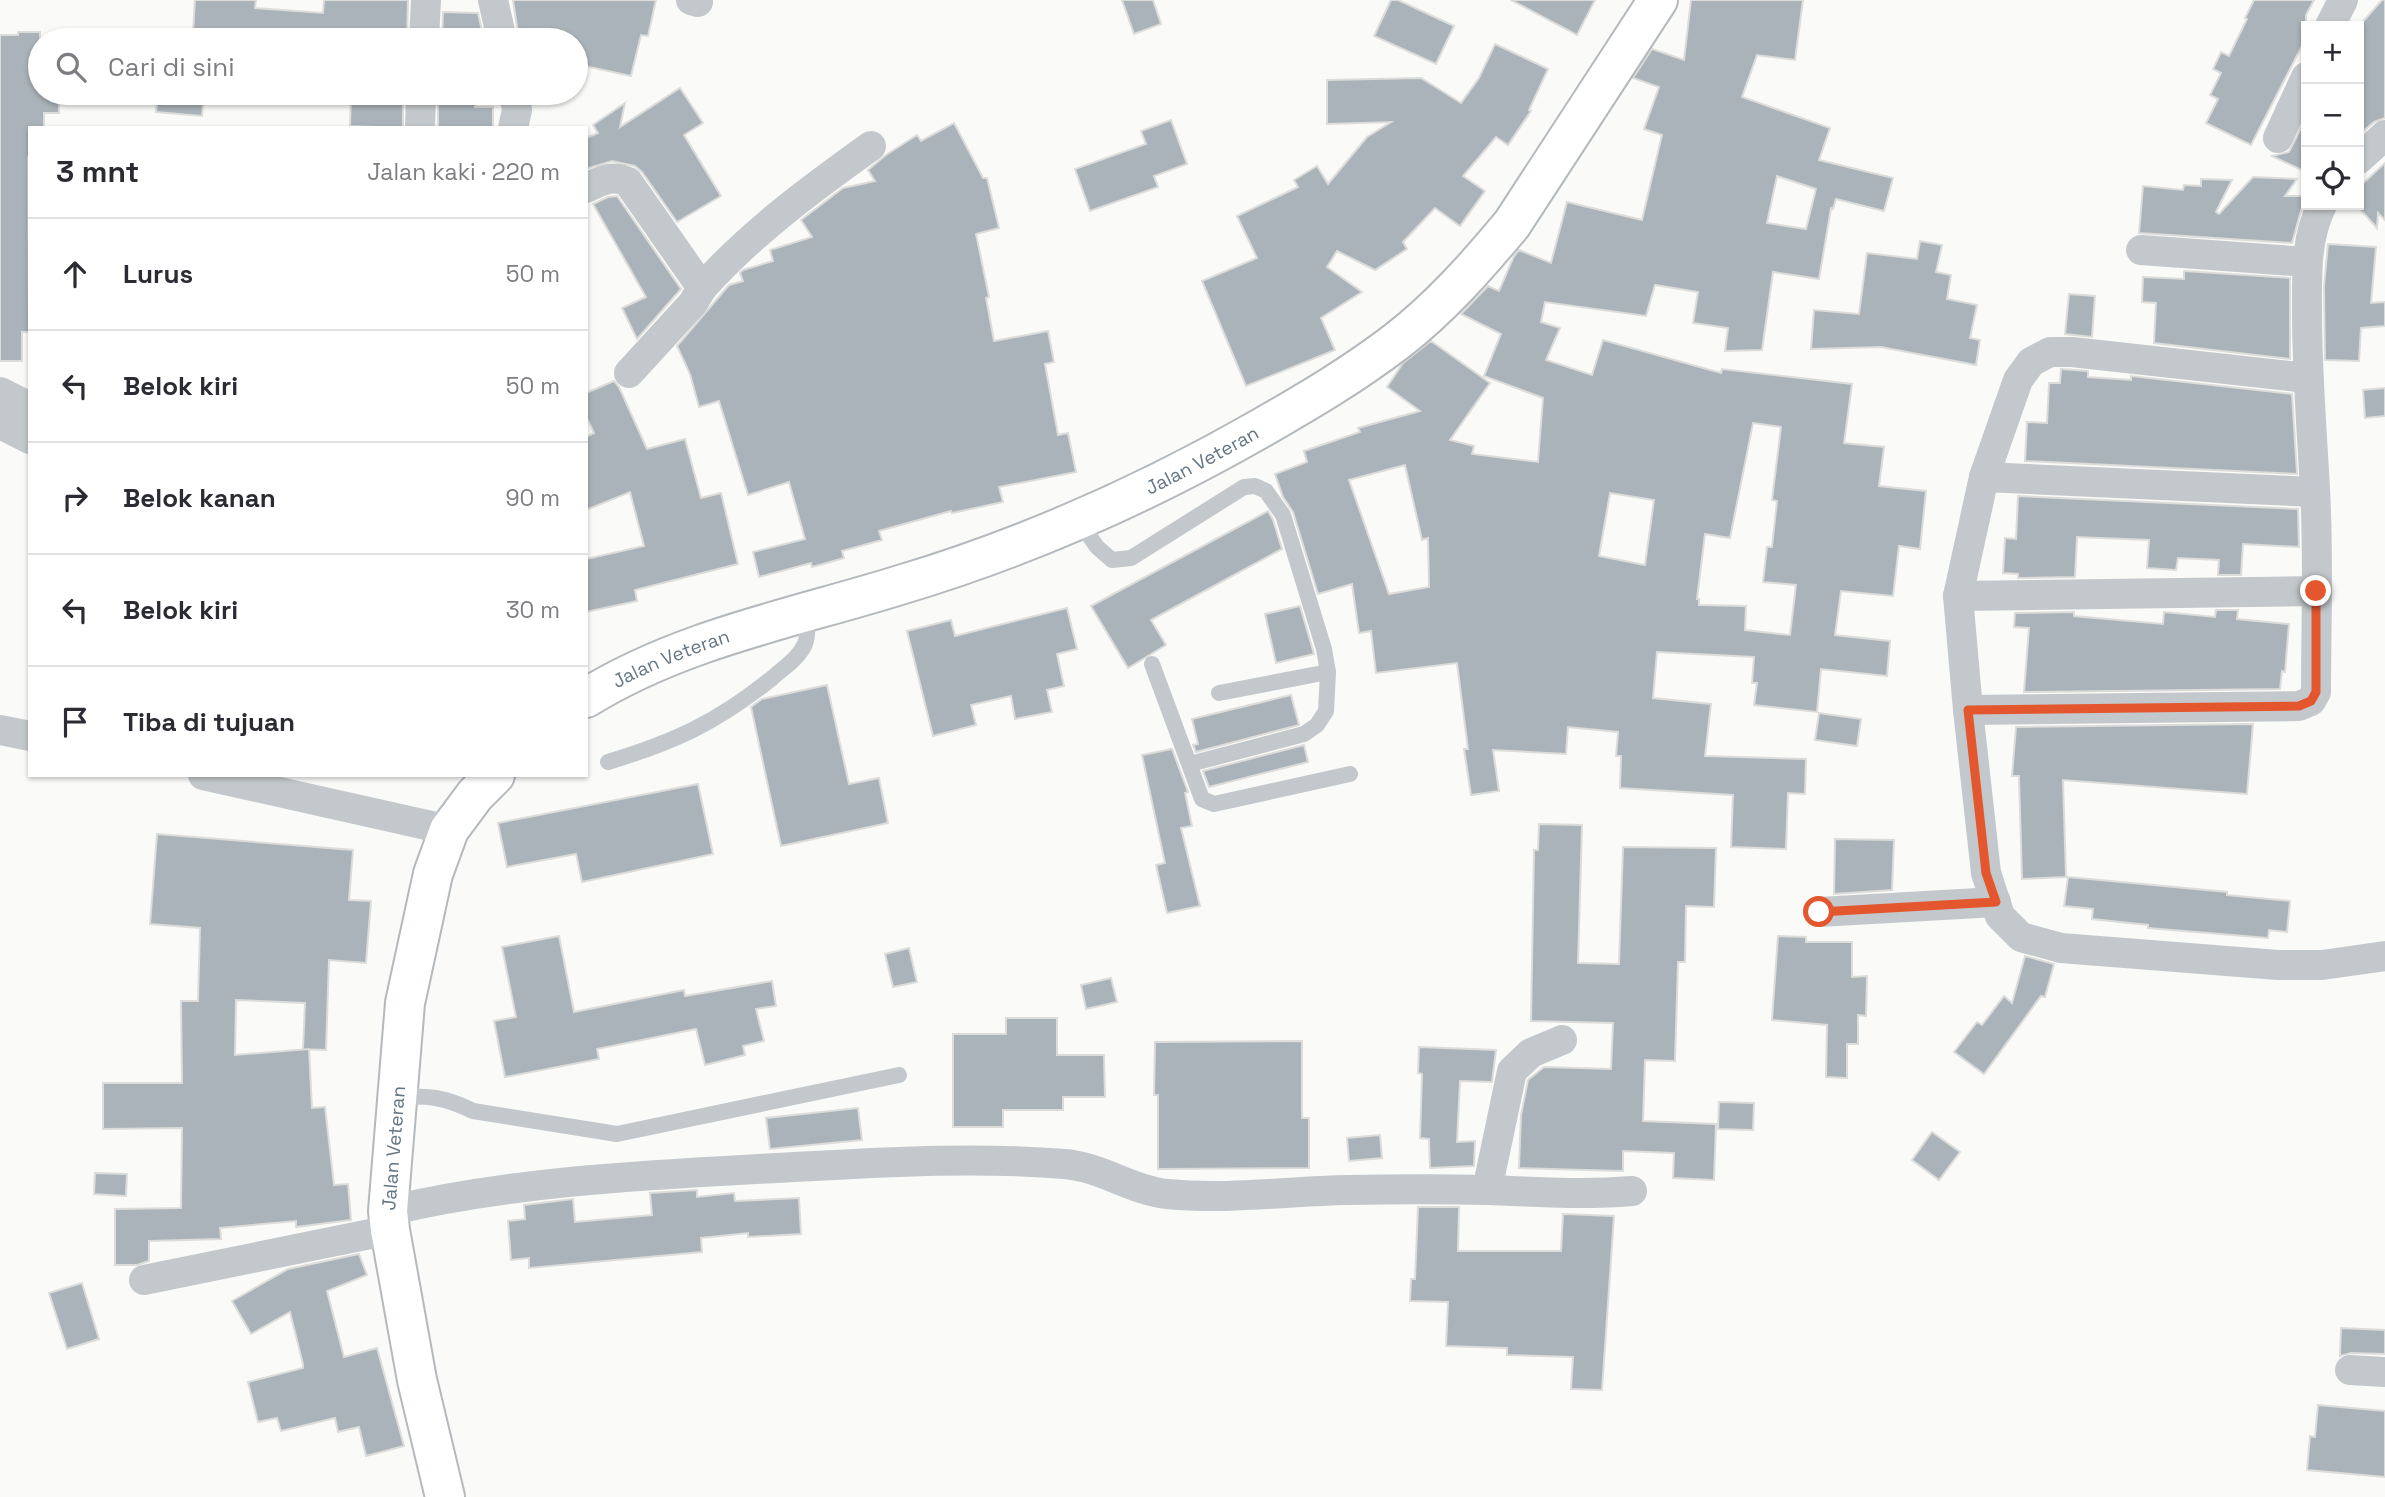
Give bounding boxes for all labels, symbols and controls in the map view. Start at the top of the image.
map controls [2301,21,2364,210]
button: + [2301,21,2364,84]
search box [28,28,588,105]
icon: search [52,48,90,86]
text: Cari di sini [108,50,235,84]
button: − [2301,84,2364,147]
button: locate [2301,147,2364,210]
text: 3 mnt [56,152,139,191]
text: Jalan kaki · 220 m [367,157,560,187]
icon: ahead [56,255,94,293]
text: Lurus [123,257,193,291]
text: 50 m [506,259,560,289]
icon: left [56,367,94,405]
text: Belok kiri [123,369,238,403]
text: 50 m [506,371,560,401]
street label: Jalan Veteran [1141,420,1263,500]
icon: right [56,479,94,517]
text: Belok kanan [123,481,276,515]
text: 90 m [505,483,560,513]
route end [2300,575,2331,606]
icon: left [56,591,94,629]
text: Belok kiri [123,593,238,627]
text: 30 m [506,595,560,625]
street label: Jalan Veteran [608,623,733,693]
icon: arrive [56,703,94,741]
text: Tiba di tujuan [123,705,295,739]
route start [1803,896,1834,927]
street label: Jalan Veteran [376,1085,411,1211]

